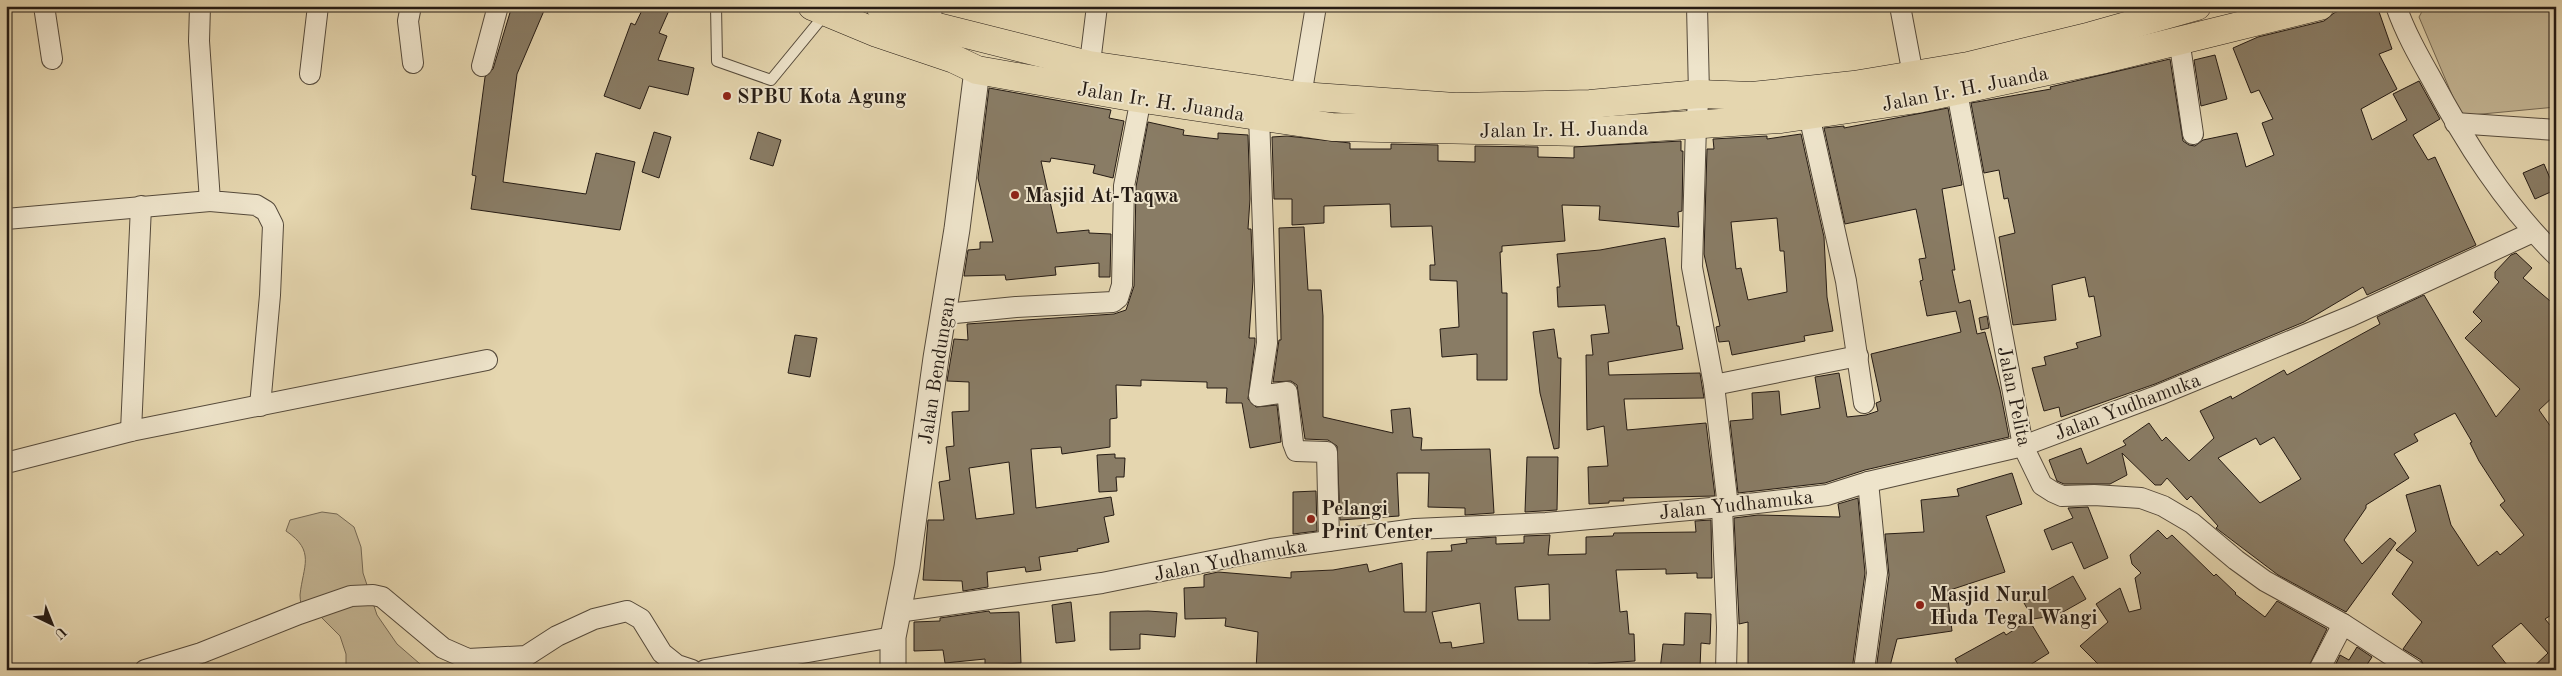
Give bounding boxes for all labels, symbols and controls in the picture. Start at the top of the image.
street label: Jalan Ir. H. Juanda [1880,64,2050,116]
street label: Jalan Ir. H. Juanda [1076,80,1246,126]
place label: SPBU Kota Agung [737,88,906,108]
marker: SPBU Kota Agung [721,90,733,102]
street label: Jalan Ir. H. Juanda [1479,120,1649,142]
place label: Masjid At-Taqwa [1025,187,1179,207]
marker: Masjid At-Taqwa [1009,189,1021,201]
street label: Jalan Bendungan [916,295,960,446]
street label: Jalan Pelita [1993,345,2033,448]
street label: Jalan Yudhamuka [2052,371,2204,445]
street label: Jalan Yudhamuka [1658,488,1814,524]
place label: Pelangi Print Center [1321,500,1433,543]
marker: Pelangi Print Center [1305,513,1317,525]
street label: Jalan Yudhamuka [1152,536,1308,586]
place label: Masjid Nurul Huda Tegal Wangi [1930,586,2097,629]
north arrow [28,598,78,648]
marker: Masjid Nurul Huda Tegal Wangi [1914,599,1926,611]
text: U [51,624,69,642]

